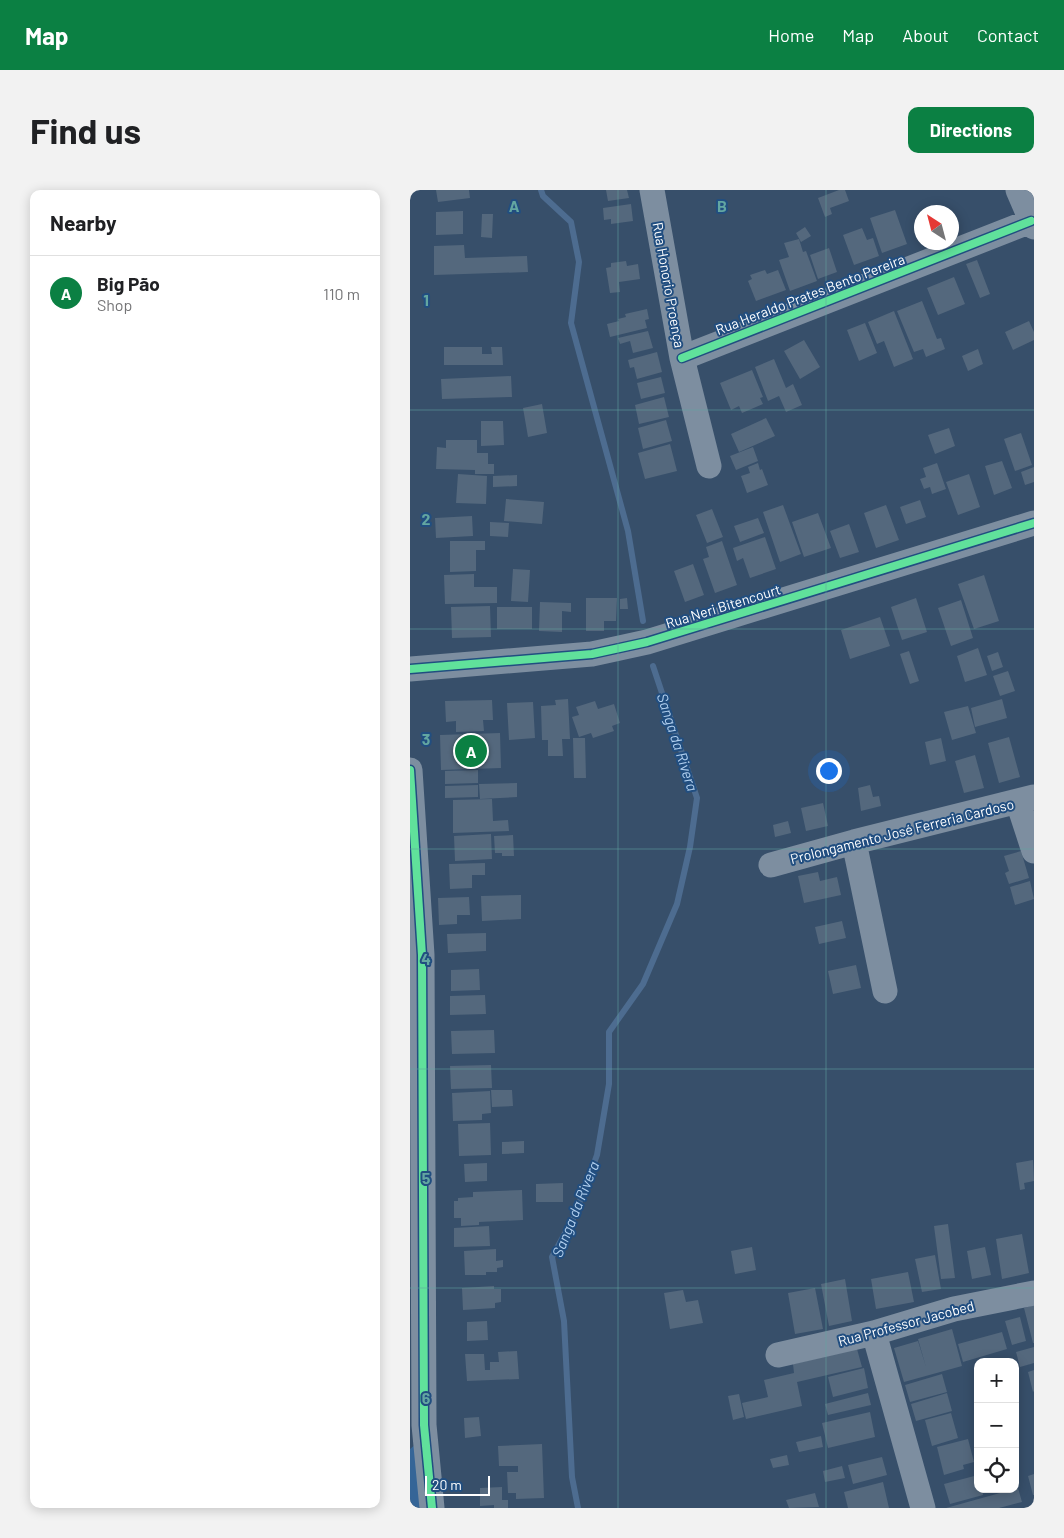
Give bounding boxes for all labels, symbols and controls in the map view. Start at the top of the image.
text: Map [25,21,68,50]
text: Home [768,24,814,46]
text: Map [842,24,874,46]
text: About [902,24,949,46]
text: Contact [977,24,1039,46]
button: Directions [908,107,1034,153]
text: Find us [30,109,141,151]
text: A [509,196,520,215]
text: B [717,196,727,215]
north arrow [914,205,959,250]
text: Nearby [50,210,116,235]
street label: Rua Honorio Proença [650,221,688,349]
street label: Rua Heraldo Prates Bento Pereira [713,250,907,338]
text: Big Pão [97,272,160,295]
text: A [61,284,71,303]
text: 110 m [323,284,360,303]
text: 1 [423,290,429,309]
text: Shop [97,295,132,314]
text: 2 [422,509,431,528]
street label: Rua Neri Bitencourt [663,580,783,632]
water label: Sanga da Rivera [654,691,702,793]
text: 3 [422,729,430,748]
pin: A [455,732,487,770]
your location [816,758,842,784]
street label: Prolongamento José Ferreria Cardoso [788,795,1016,867]
text: 4 [421,949,431,968]
water label: Sanga da Rivera [548,1158,602,1260]
text: 5 [422,1168,431,1187]
street label: Rua Professor Jacobed [836,1297,976,1349]
map controls [974,1358,1019,1493]
button: + [974,1358,1019,1403]
text: 6 [422,1388,431,1407]
button: − [974,1403,1019,1448]
button: locate [974,1448,1019,1493]
scale bar [425,1473,490,1496]
text: 20 m [432,1476,462,1493]

